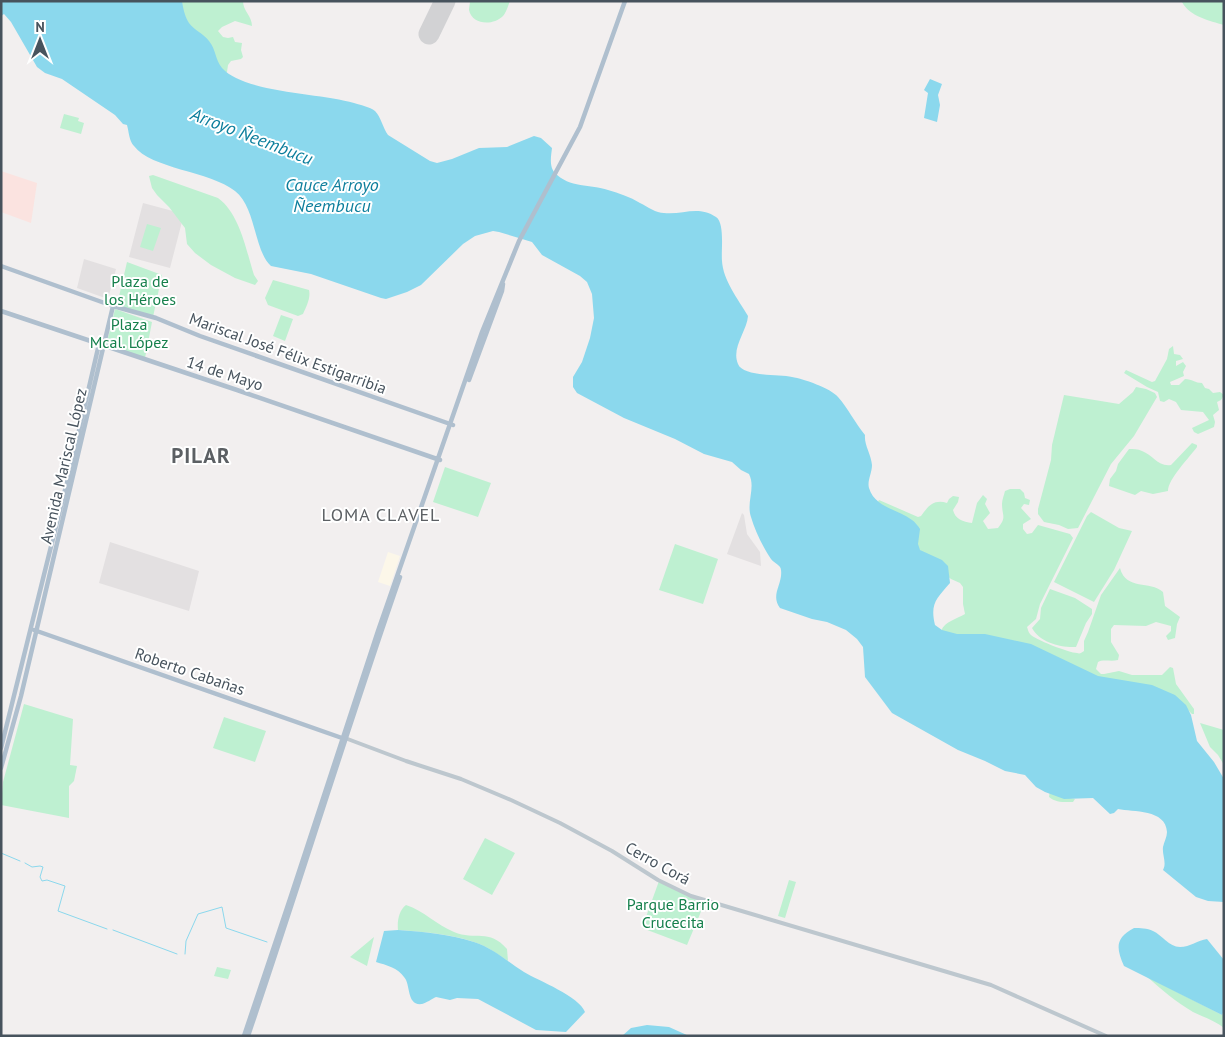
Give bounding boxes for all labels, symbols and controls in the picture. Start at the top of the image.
north arrow [15,15,65,65]
text: N [35,18,45,36]
water label: Arroyo Ñeembucu [187,102,316,170]
water label: Cauce Arroyo Ñeembucu [285,173,379,217]
park label: Plaza de los Héroes [104,271,176,309]
street label: Mariscal José Félix Estigarribia [187,308,389,398]
park label: Plaza Mcal. López [90,314,168,352]
street label: 14 de Mayo [184,351,266,395]
street label: Avenida Mariscal López [35,386,91,546]
district label: PILAR [171,442,231,469]
district label: LOMA CLAVEL [322,503,440,526]
street label: Roberto Cabañas [132,643,248,699]
street label: Cerro Corá [622,837,694,889]
park label: Parque Barrio Crucecita [627,894,719,932]

